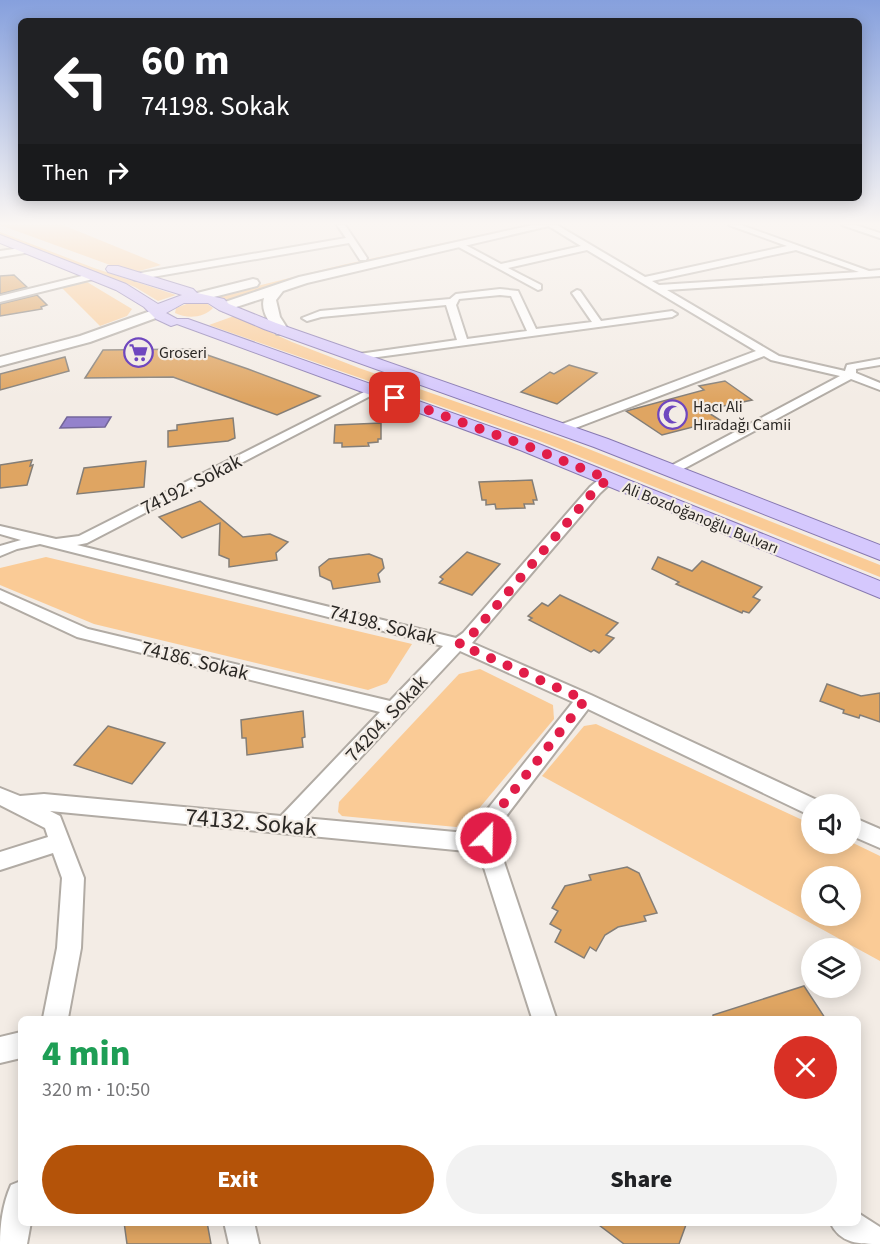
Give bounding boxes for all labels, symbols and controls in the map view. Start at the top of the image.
text: 60 m [141,31,230,91]
icon: left [42,42,120,120]
text: 74198. Sokak [141,87,289,126]
icon: right [101,156,134,189]
text: Then [42,157,89,189]
supermarket icon: Groseri [122,336,154,368]
place label: Groseri [159,342,207,364]
pin [369,372,420,423]
icon: arrive [378,381,411,414]
place label: Hacı Ali Hıradağı Camii [693,396,791,436]
mosque icon: Hacı Ali Hıradağı Camii [656,399,688,431]
street label: 74192. Sokak [136,447,247,522]
street label: Ali Bozdoğanoğlu Bulvarı [619,477,782,559]
street label: 74198. Sokak [326,598,440,652]
street label: 74186. Sokak [138,634,252,688]
street label: 74204. Sokak [339,669,435,768]
map controls [801,794,861,998]
button: sound [801,794,861,854]
street label: 74132. Sokak [184,799,318,846]
position arrow [454,806,518,870]
button: search [801,866,861,926]
button: layers [801,938,861,998]
text: 4 min [42,1028,130,1079]
button: close [774,1036,837,1099]
text: 320 m · 10:50 [42,1076,150,1104]
button: Exit [42,1145,434,1214]
button: Share [446,1145,837,1214]

